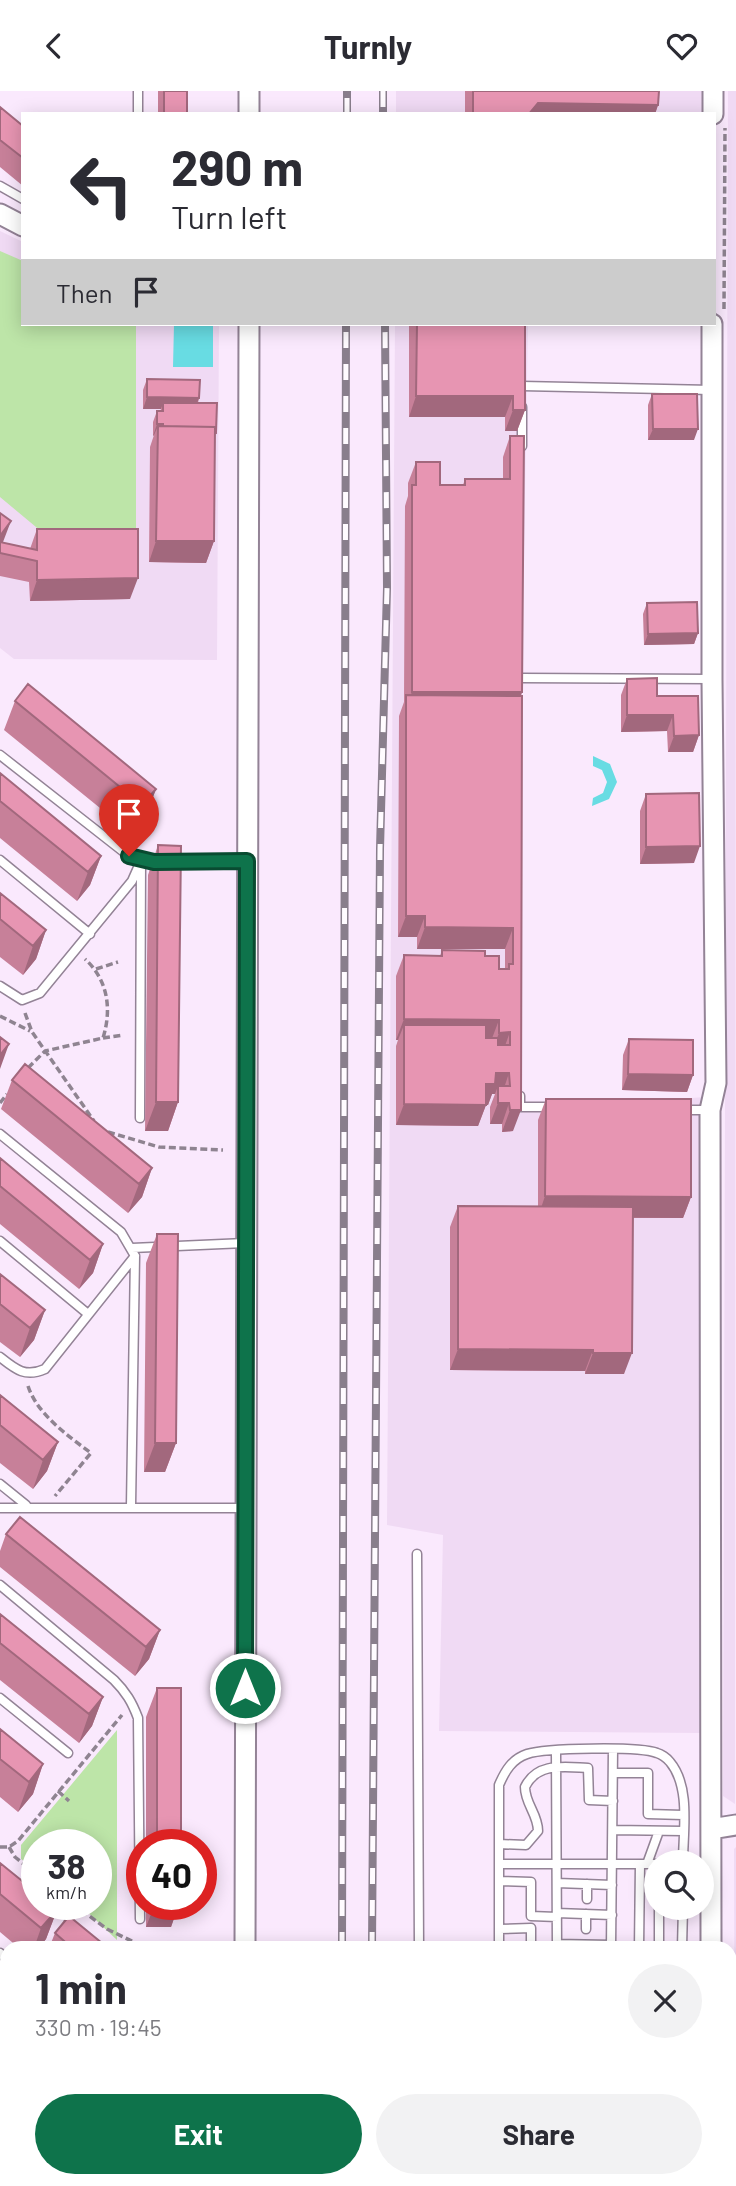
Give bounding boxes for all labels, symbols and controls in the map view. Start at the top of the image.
icon: back [35,27,73,65]
text: Turnly [324,27,412,65]
icon: heart [663,27,701,65]
text: 290 m [171,137,303,196]
icon: left [56,140,147,231]
text: Turn left [171,197,288,235]
icon: arrive [127,273,165,311]
text: Then [56,277,113,308]
pin [99,784,159,856]
icon: arrive [110,795,148,833]
position arrow [208,1651,282,1725]
speed limit sign: 40 [126,1829,217,1920]
text: 38 [48,1844,85,1886]
map controls [644,1850,714,1920]
button: search [644,1850,714,1920]
text: km/h [46,1881,87,1903]
text: 1 min [35,1962,127,2012]
button: close [628,1964,702,2038]
text: 330 m · 19:45 [35,2013,162,2041]
button: Exit [35,2094,362,2174]
button: Share [376,2094,702,2174]

